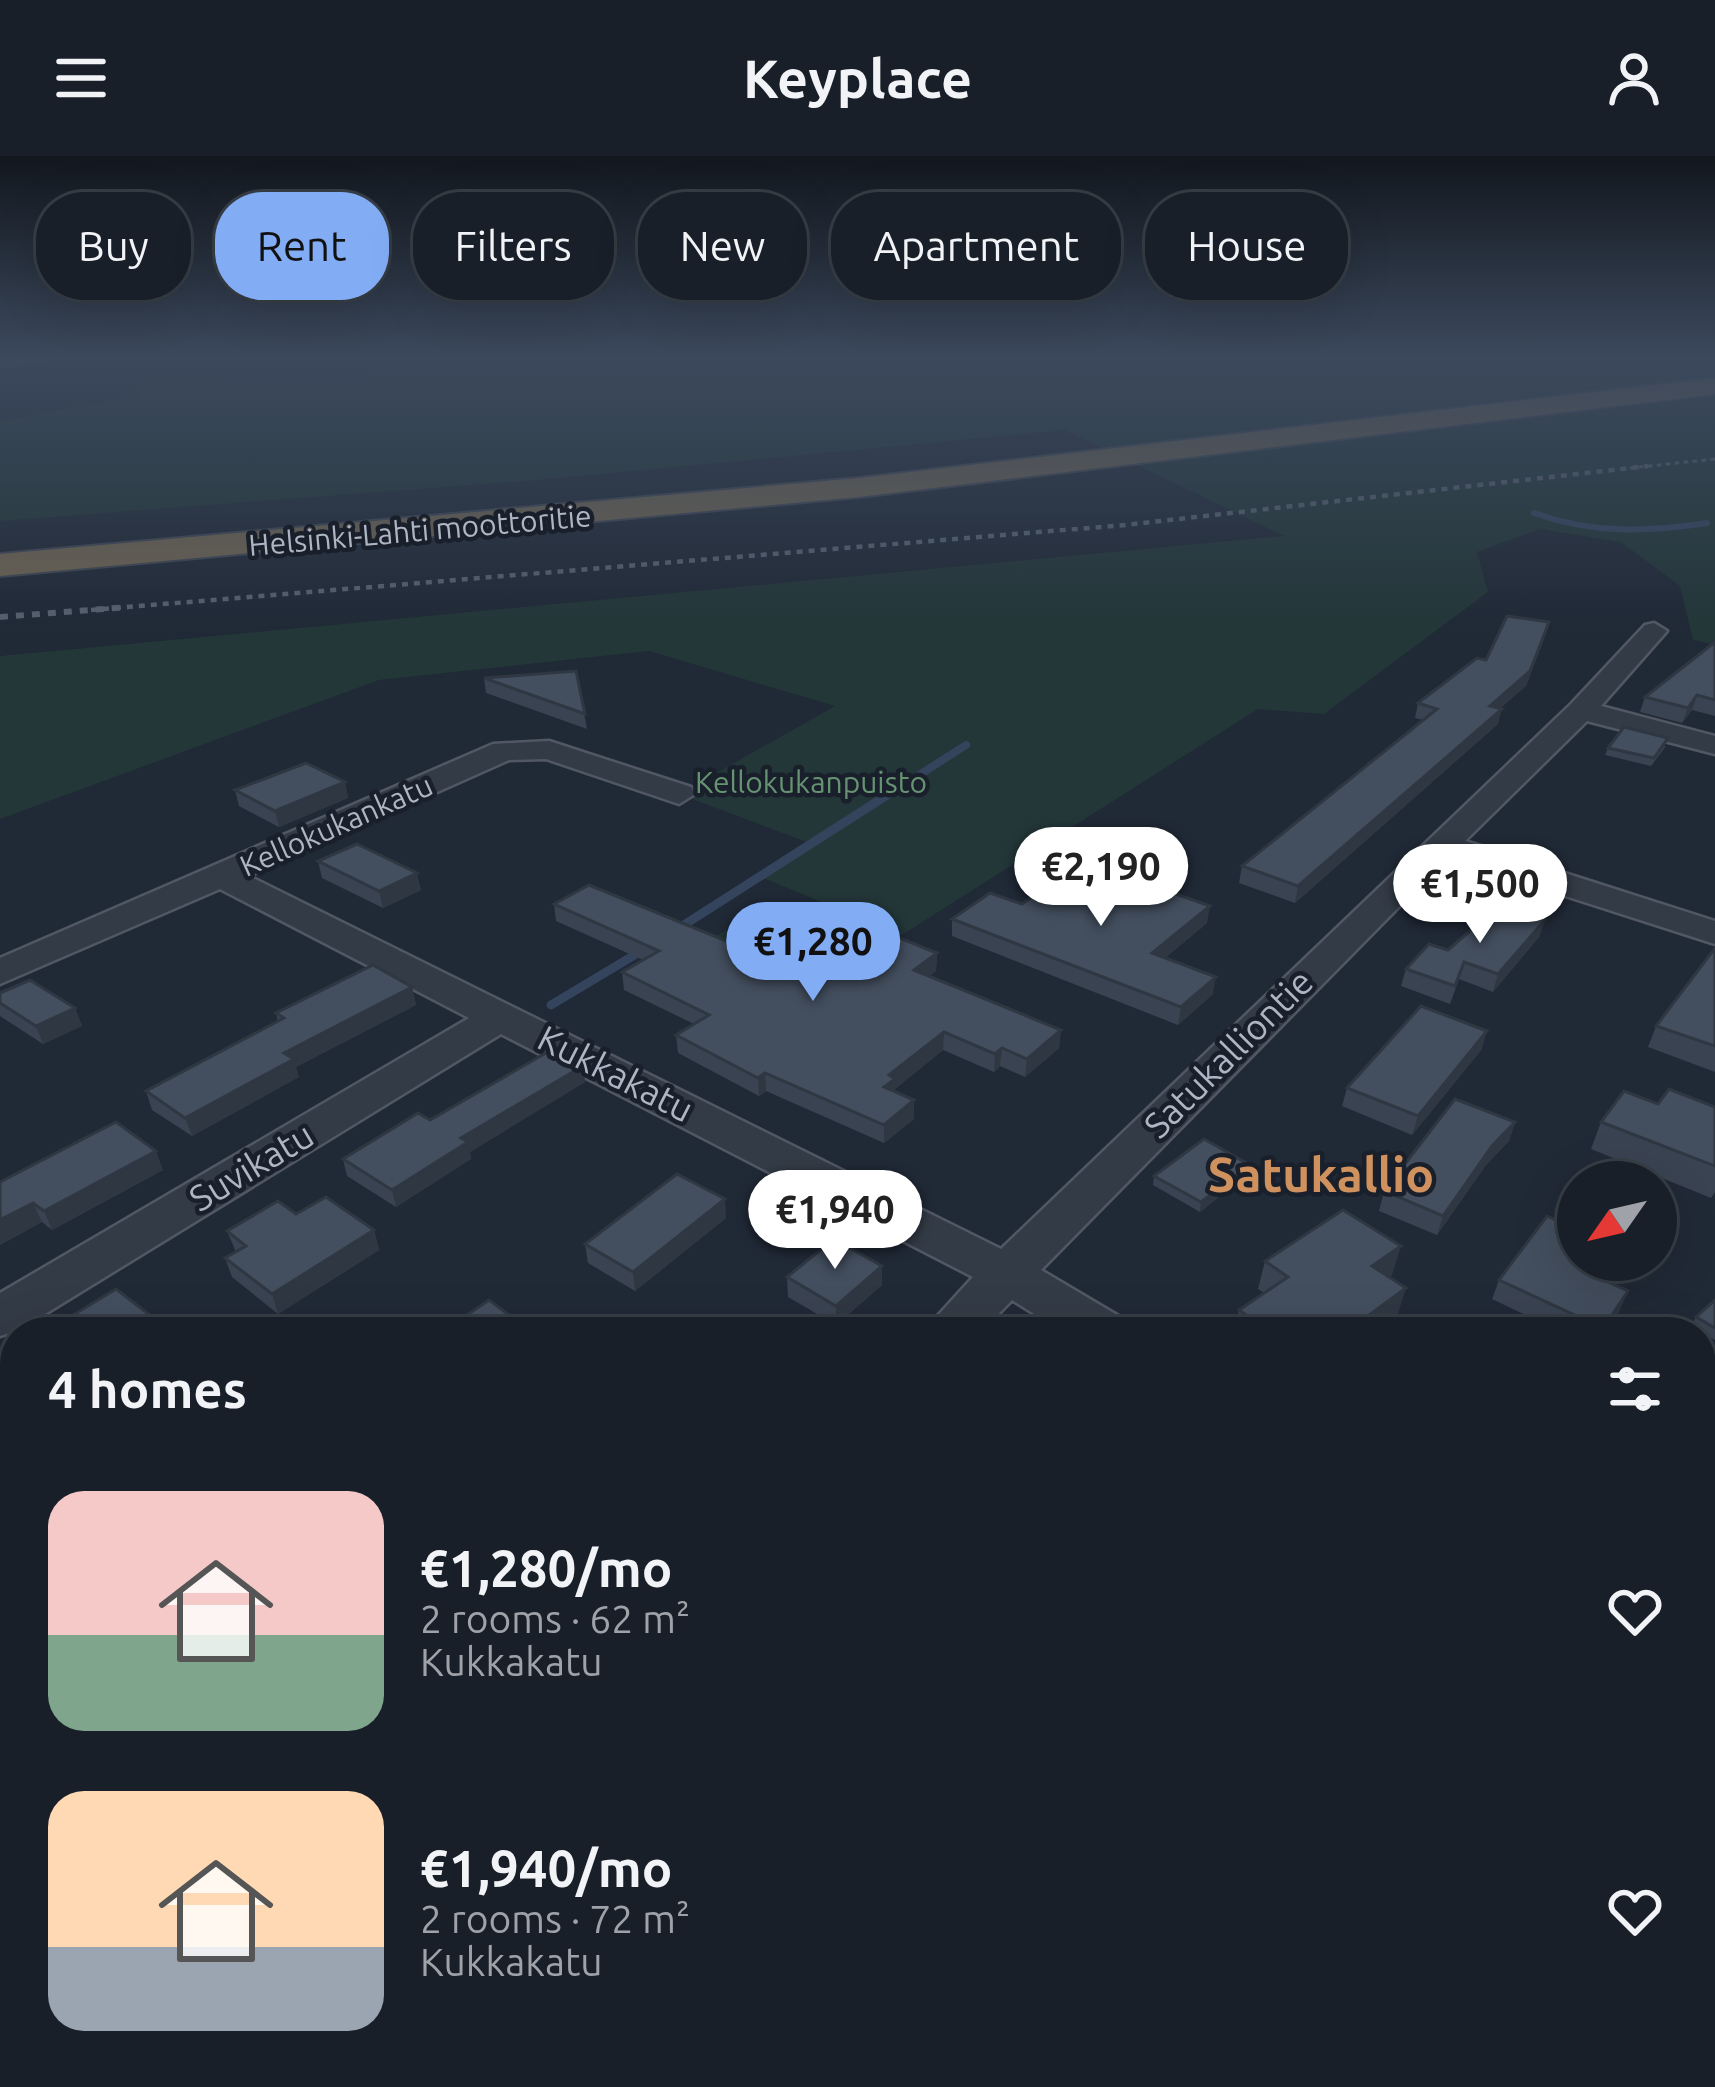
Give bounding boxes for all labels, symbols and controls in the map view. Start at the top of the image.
icon: menu [48,45,114,111]
icon: person [1601,45,1667,111]
text: Keyplace [743,48,972,108]
chip: Buy [36,192,191,300]
chip: Rent [215,192,389,300]
chip: Filters [413,192,614,300]
chip: New [638,192,807,300]
chip: Apartment [831,192,1121,300]
chip: House [1145,192,1348,300]
street label: Helsinki-Lahti moottoritie [247,498,593,562]
park label: Kellokukanpuisto [695,765,927,799]
street label: Kellokukankatu [234,767,438,883]
pin: €2,190 [1003,827,1199,929]
text: €2,190 [1041,844,1161,887]
pin: €1,500 [1382,844,1578,946]
text: €1,500 [1420,861,1540,904]
pin: €1,280 [715,902,911,1004]
text: €1,280 [753,919,873,962]
street label: Satukalliontie [1135,960,1321,1146]
street label: Kukkakatu [532,1016,700,1130]
street label: Suvikatu [182,1113,320,1219]
district label: Satukallio [1208,1147,1434,1201]
north arrow [1557,1161,1677,1281]
map controls [1557,1161,1677,1281]
pin: €1,940 [737,1170,933,1272]
text: €1,940 [775,1187,895,1230]
icon: filters [1602,1356,1668,1422]
text: 4 homes [48,1360,247,1418]
icon: home [144,1539,288,1683]
text: €1,280/mo [420,1539,672,1597]
icon: heart [1602,1578,1668,1644]
text: 2 rooms · 62 m² [420,1597,690,1640]
text: Kukkakatu [420,1640,603,1683]
icon: home [144,1839,288,1983]
text: €1,940/mo [420,1839,672,1897]
icon: heart [1602,1878,1668,1944]
text: 2 rooms · 72 m² [420,1897,690,1940]
text: Kukkakatu [420,1940,603,1983]

